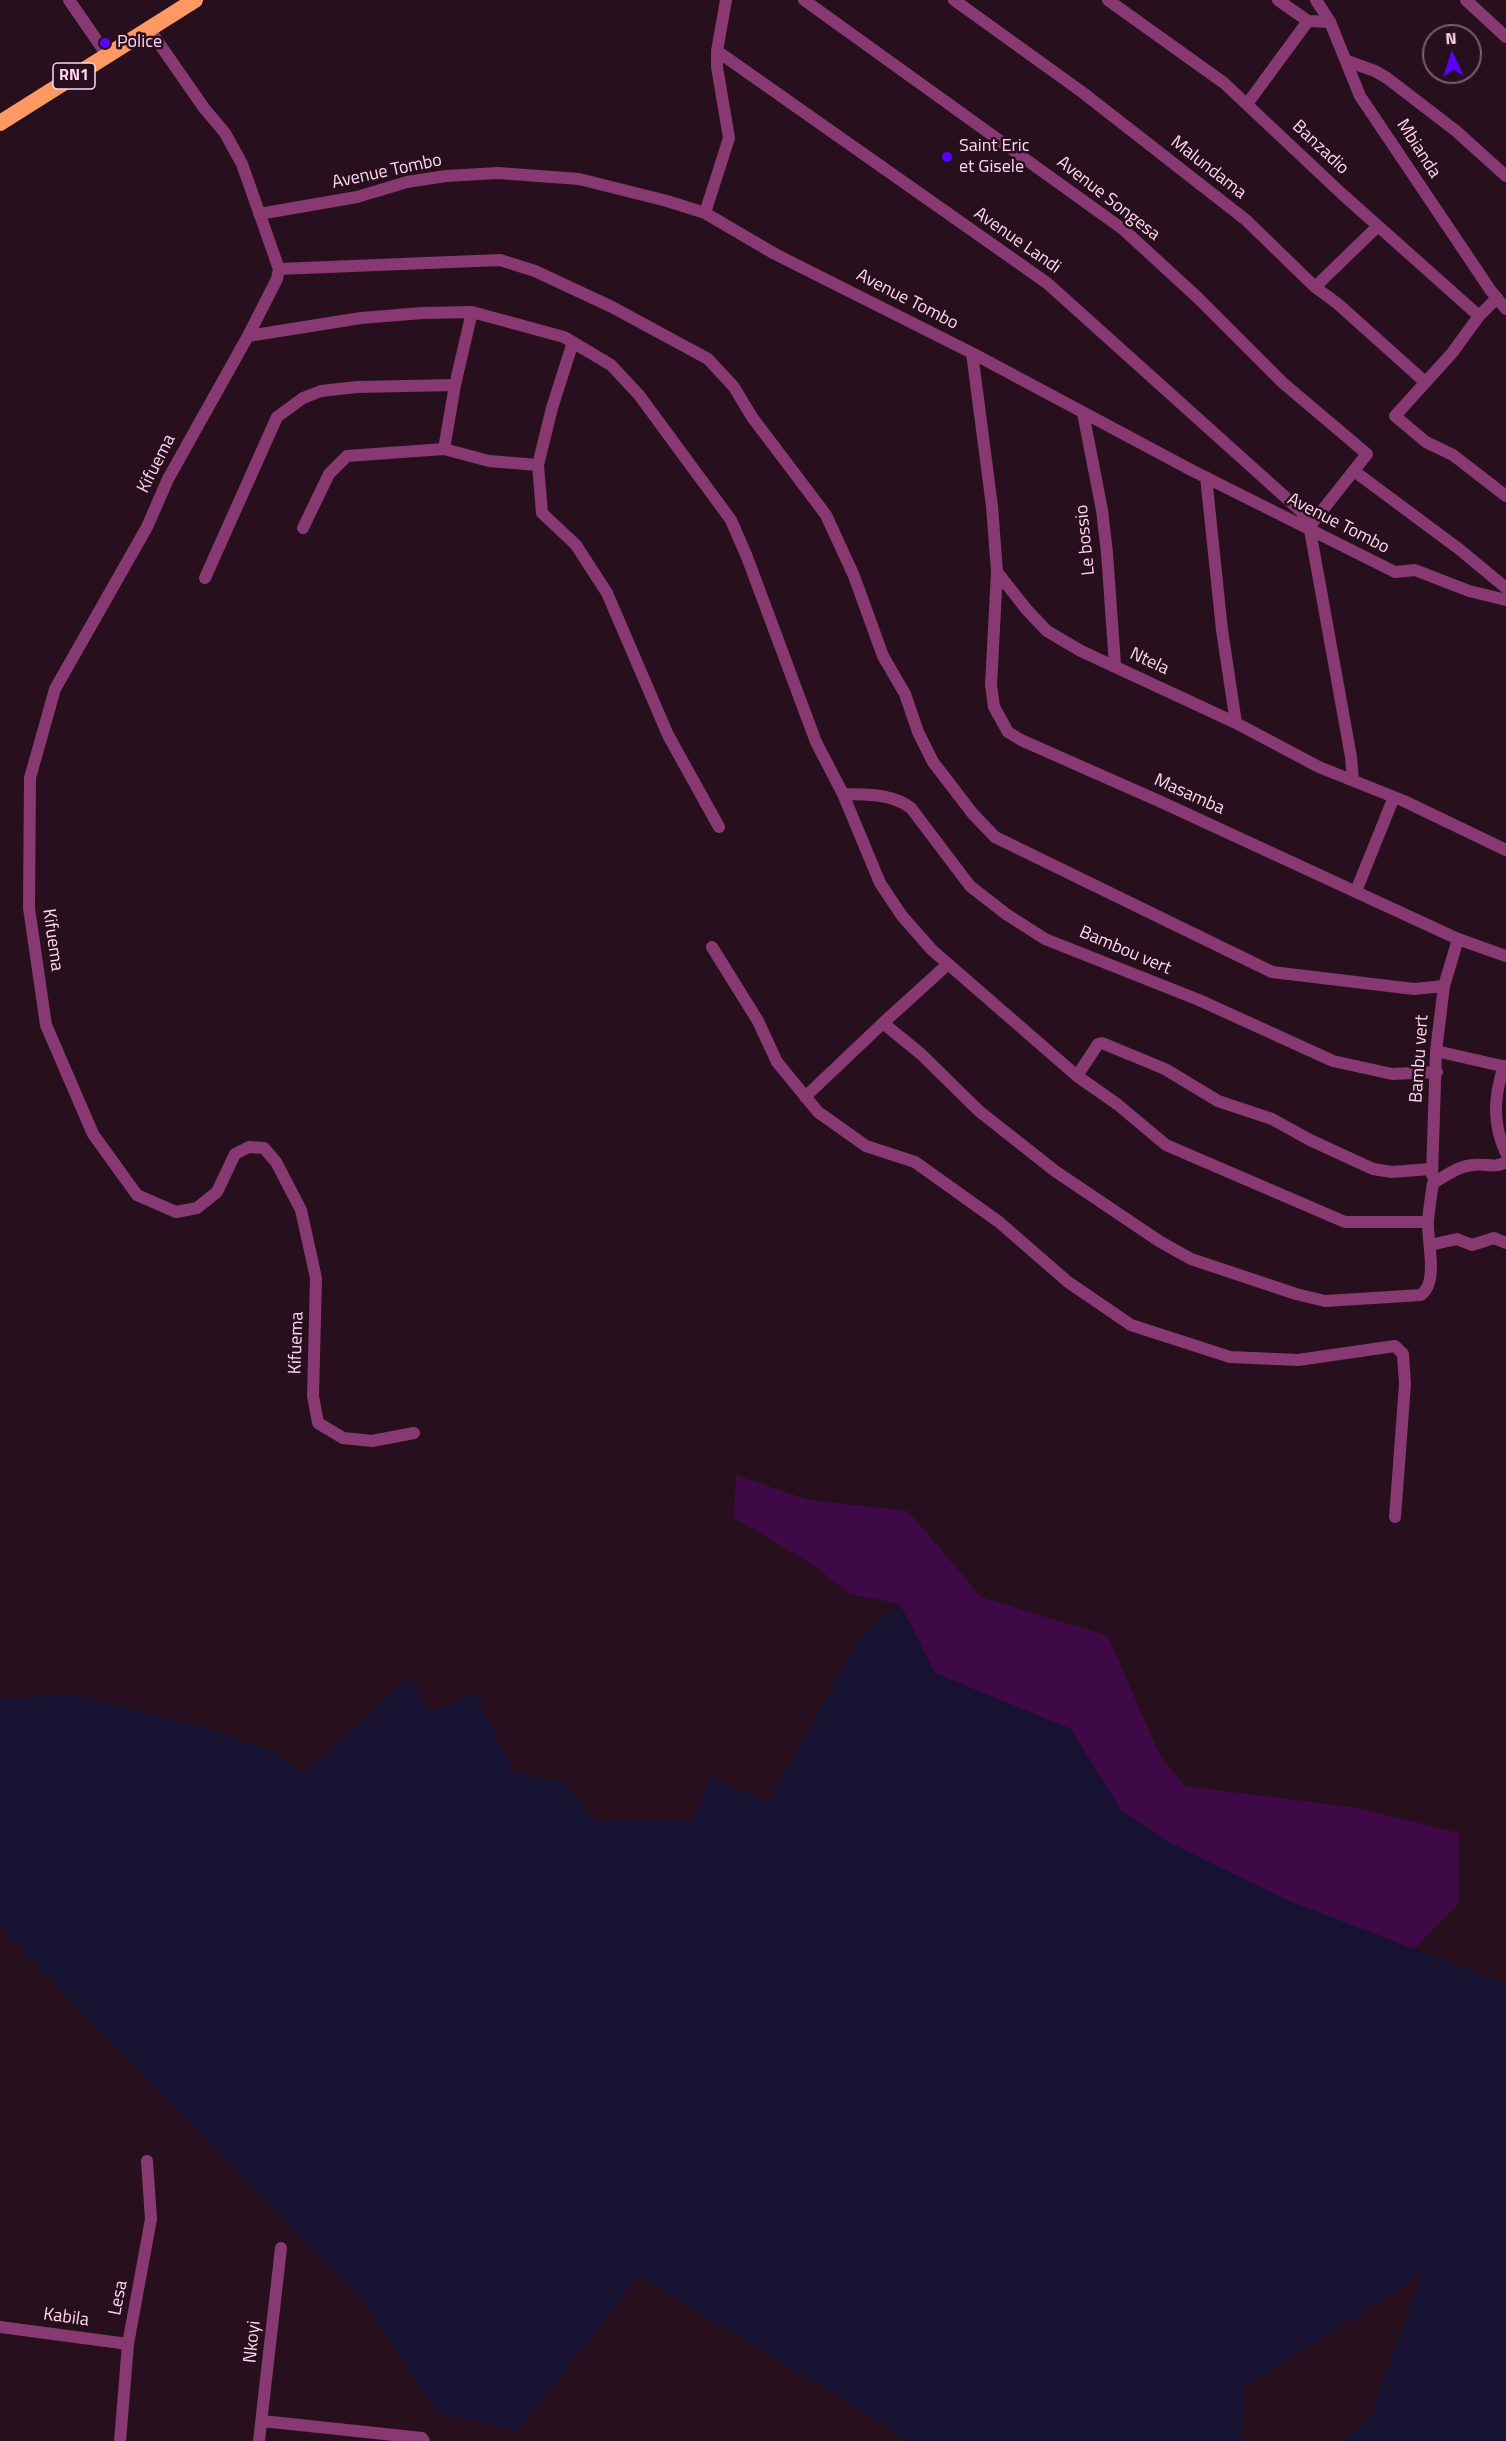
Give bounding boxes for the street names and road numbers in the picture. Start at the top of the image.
road number: RN1 [53,63,95,89]
street label: Banzadio [1287,116,1353,180]
street label: Mbianda [1391,116,1445,182]
street label: Malundama [1166,132,1250,204]
street label: Avenue Tombo [330,150,444,194]
street label: Avenue Songesa [1052,152,1164,246]
street label: Avenue Landi [969,203,1065,279]
street label: Avenue Tombo [852,265,962,335]
street label: Kifuema [133,431,181,497]
street label: Avenue Tombo [1283,489,1393,559]
street label: Le bossio [1072,504,1100,576]
street label: Ntela [1126,644,1172,680]
street label: Masamba [1150,770,1228,820]
street label: Kifuema [37,907,67,973]
street label: Bambou vert [1076,922,1174,980]
street label: Bambu vert [1406,1014,1434,1104]
street label: Kifuema [285,1311,309,1375]
street label: Lesa [105,2279,133,2317]
street label: Kabila [42,2304,90,2332]
street label: Nkoyi [240,2320,266,2364]

